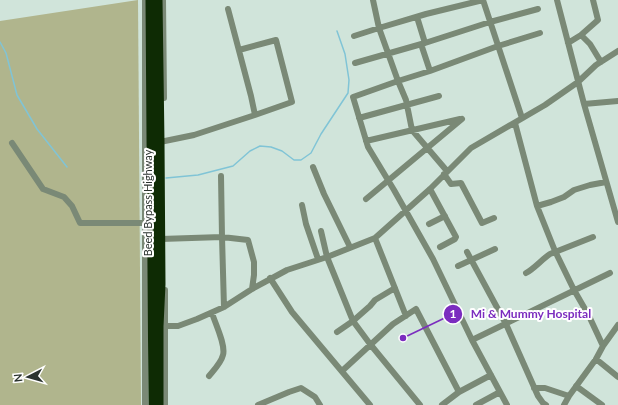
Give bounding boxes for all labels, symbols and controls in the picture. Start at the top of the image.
street label: Beed Bypass Highway [141,149,154,256]
callout: Mi & Mummy Hospital [443,302,600,326]
text: 1 [450,306,457,321]
text: Mi & Mummy Hospital [471,306,591,321]
north arrow [8,357,48,397]
text: N [11,373,24,383]

